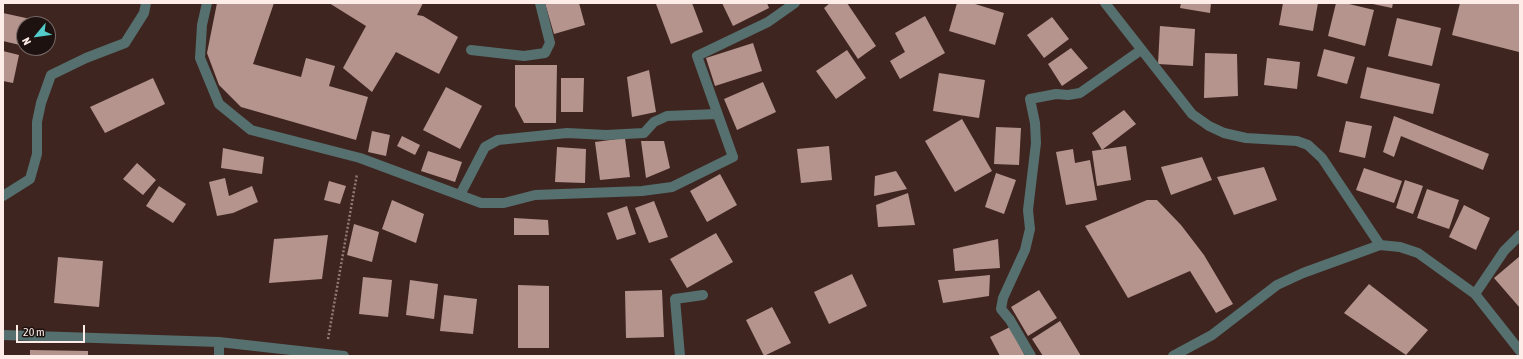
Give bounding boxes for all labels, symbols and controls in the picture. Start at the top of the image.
north arrow [16,16,56,56]
text: N [20,36,33,47]
scale bar [18,317,87,343]
text: 20 m [23,325,45,339]

